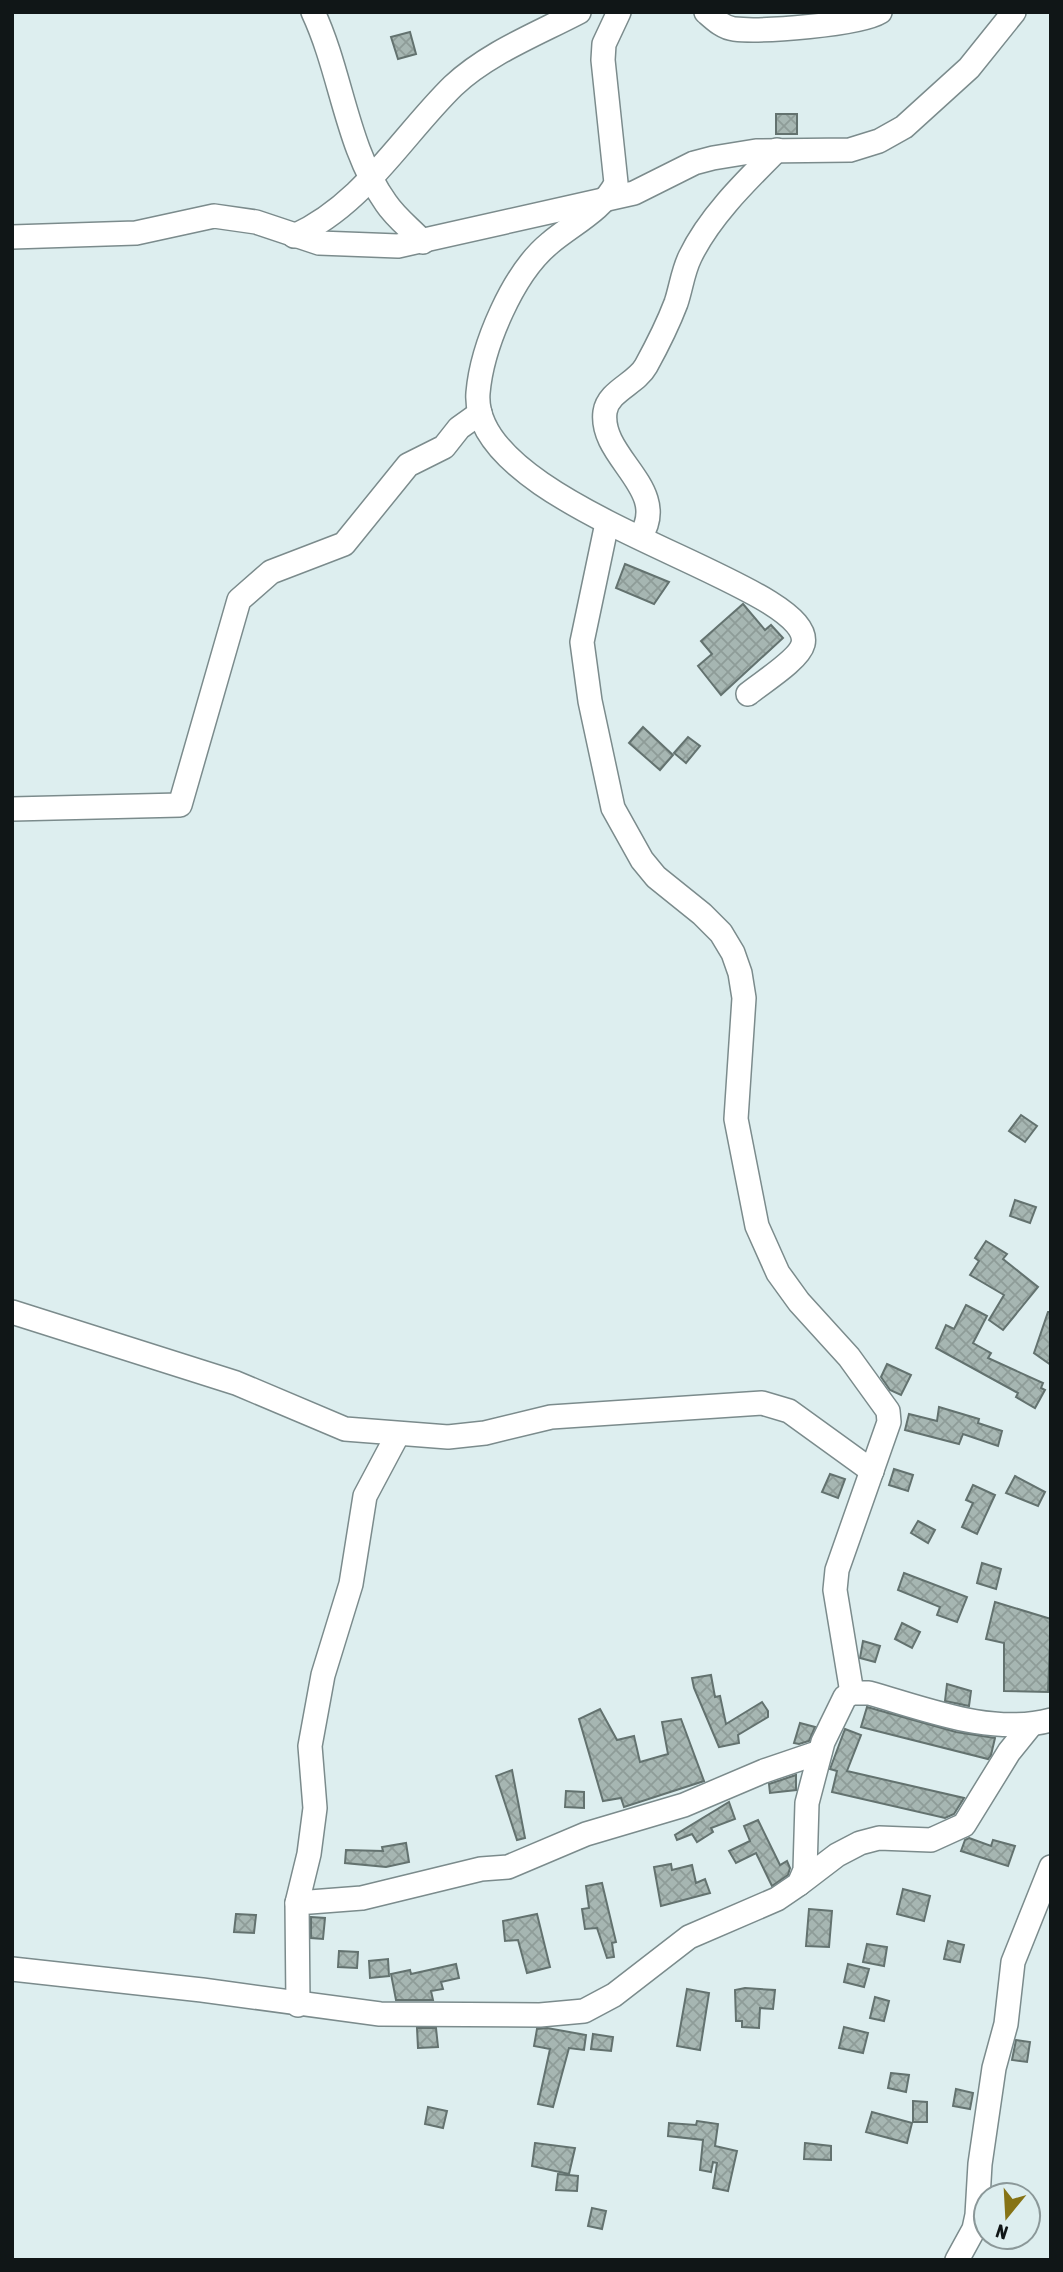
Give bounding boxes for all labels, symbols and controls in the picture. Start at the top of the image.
north arrow [972,2181,1042,2251]
text: N [993,2220,1010,2244]

